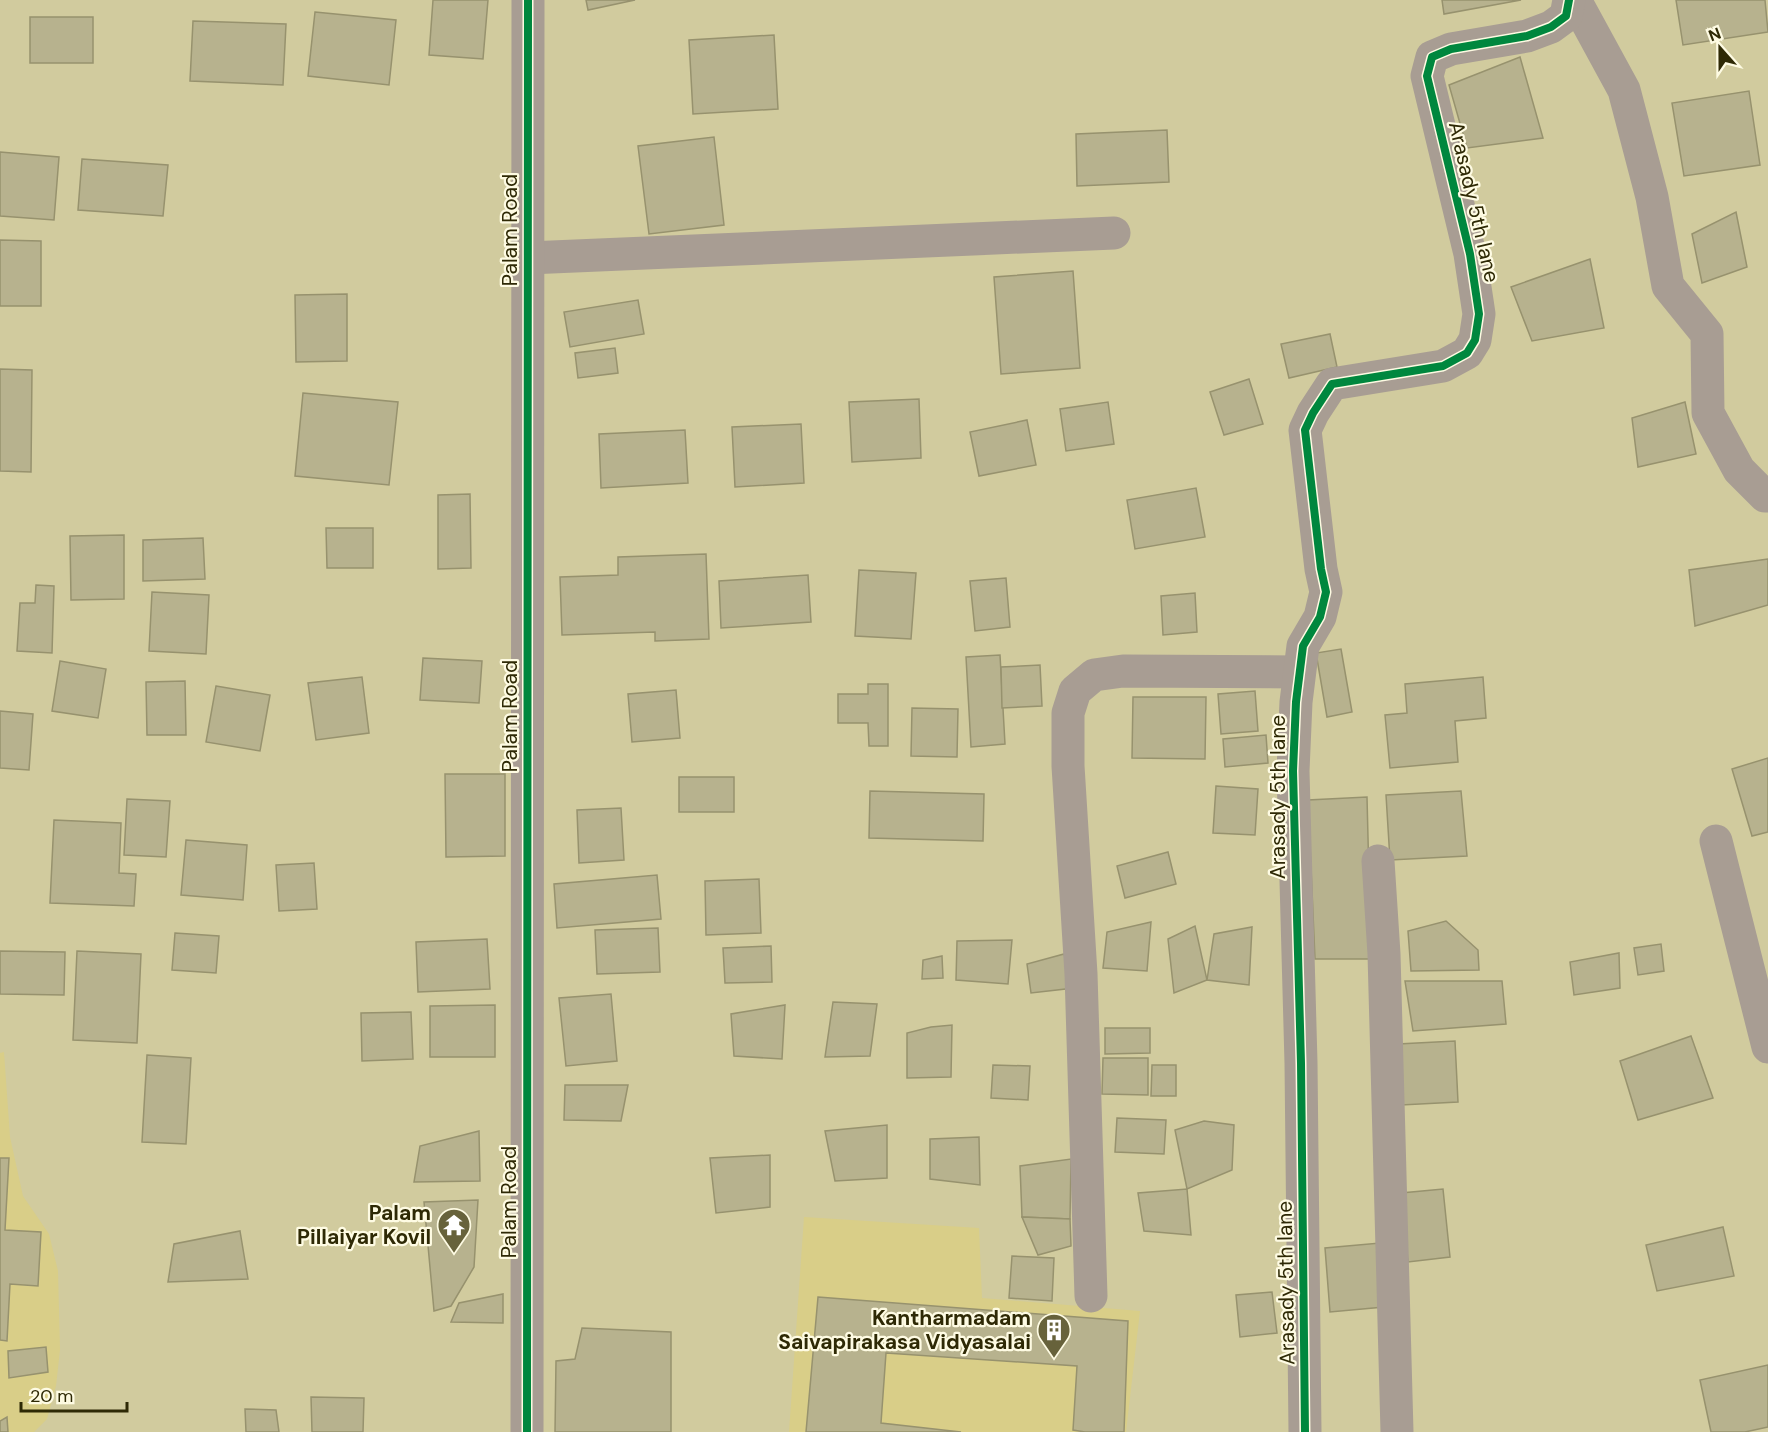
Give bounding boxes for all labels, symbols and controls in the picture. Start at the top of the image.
north arrow [1690,18,1750,78]
text: N [1706,23,1724,46]
street label: Arasady 5th lane [1442,119,1506,285]
street label: Palam Road [496,174,524,286]
street label: Palam Road [496,660,524,772]
street label: Arasady 5th lane [1264,715,1292,879]
street label: Palam Road [495,1146,523,1258]
place label: Palam Pillaiyar Kovil [297,1199,431,1251]
street label: Arasady 5th lane [1271,1201,1301,1365]
temple icon: Palam Pillaiyar Kovil [436,1207,472,1254]
place label: Kantharmadam Saivapirakasa Vidyasalai [778,1304,1031,1356]
building icon: Kantharmadam Saivapirakasa Vidyasalai [1036,1312,1072,1359]
scale bar [21,1375,128,1413]
text: 20 m [30,1384,73,1408]

